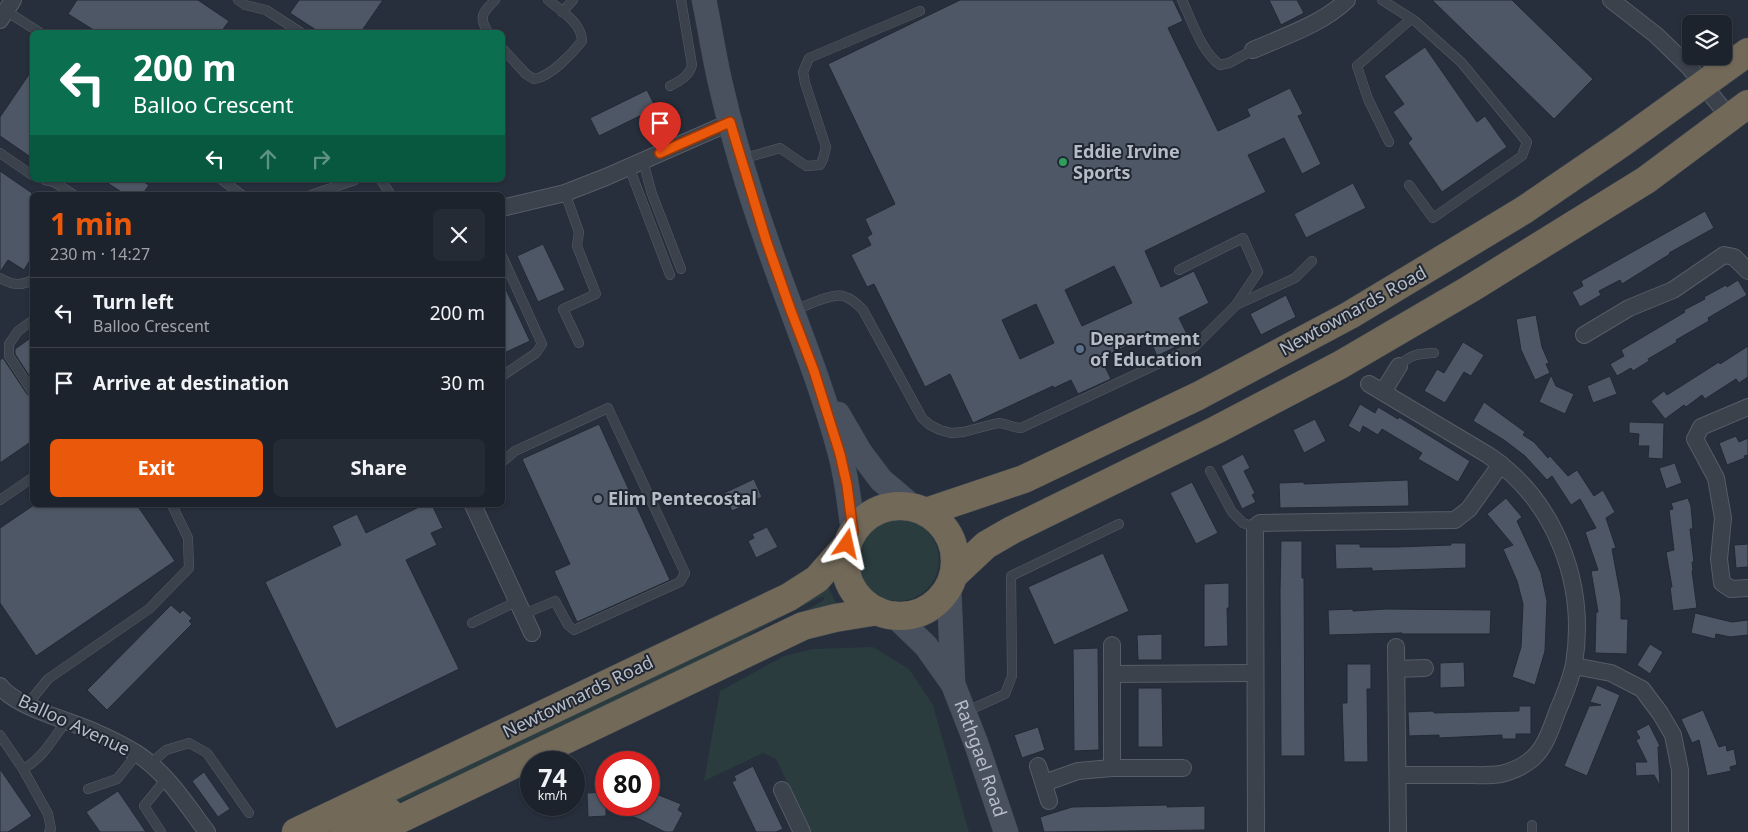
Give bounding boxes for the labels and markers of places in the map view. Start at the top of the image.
pin [639,102,681,153]
place label: Eddie Irvine Sports [1073,139,1180,184]
marker: Eddie Irvine Sports [1057,156,1069,168]
place label: Department of Education [1090,326,1202,371]
marker: Department of Education [1074,343,1086,355]
place label: Elim Pentecostal [608,486,757,510]
marker: Elim Pentecostal [592,493,604,505]

